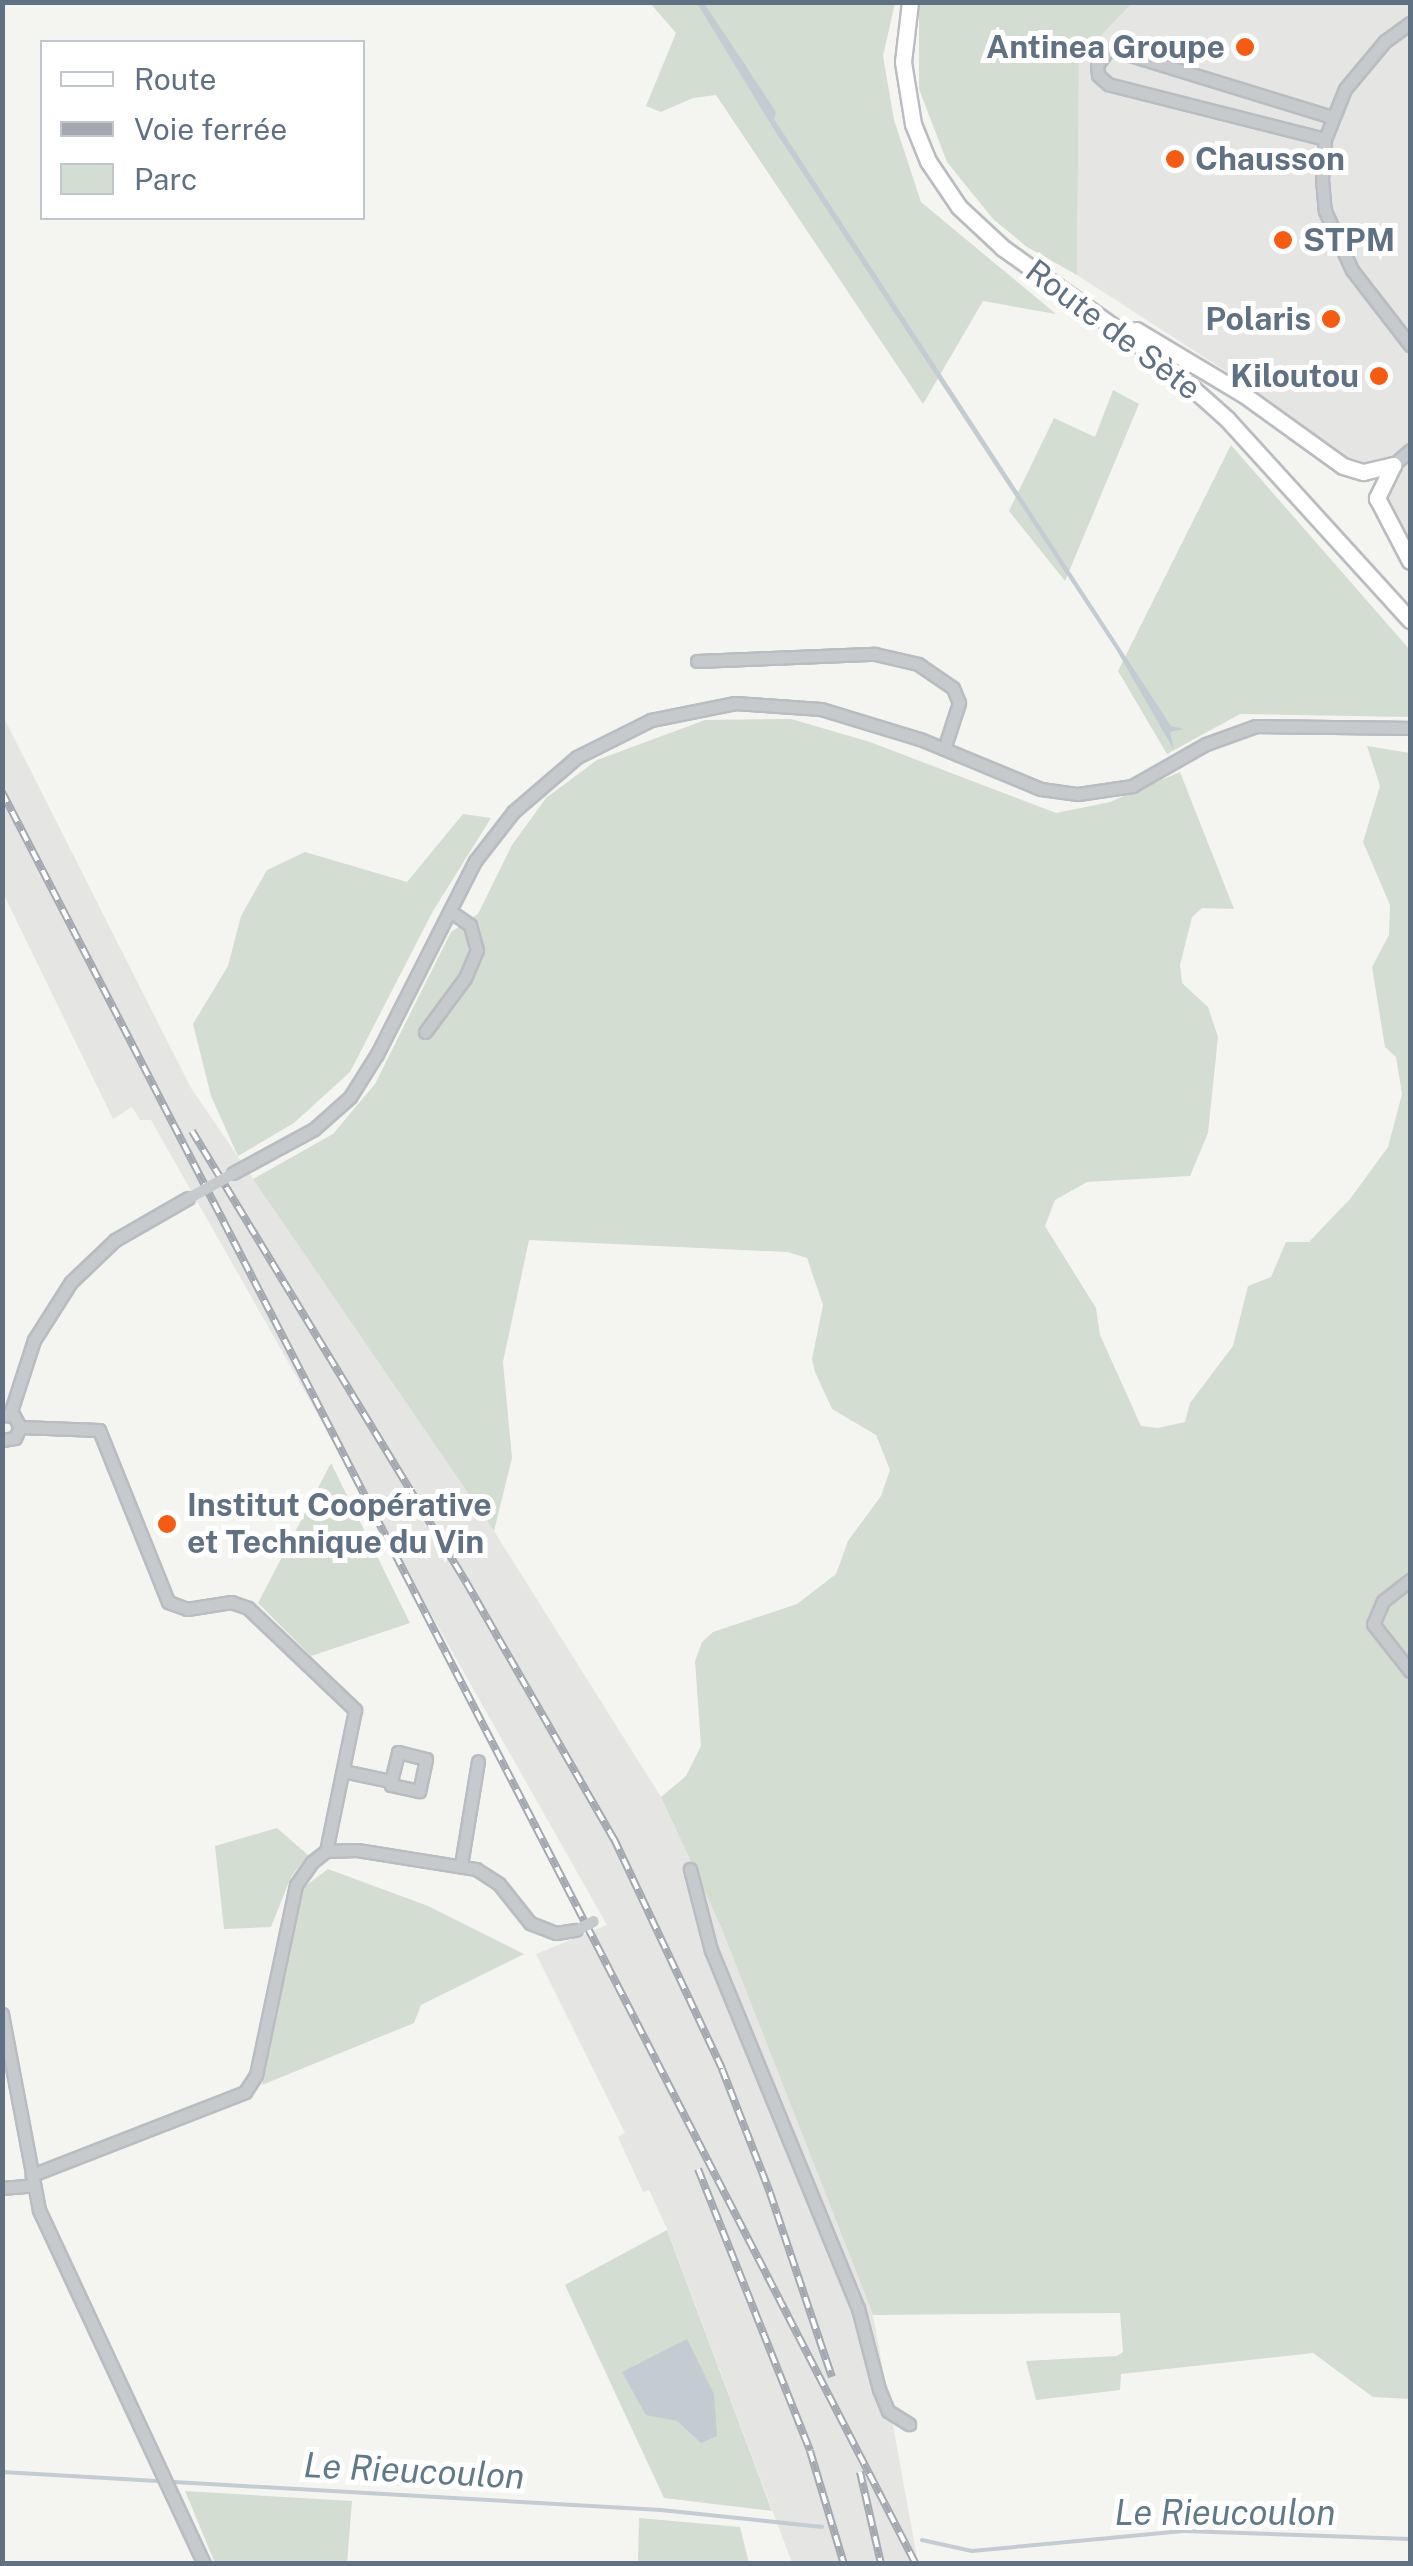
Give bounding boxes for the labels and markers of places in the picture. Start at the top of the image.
place label: Antinea Groupe [986,28,1225,66]
marker: Antinea Groupe [1234,36,1256,58]
place label: Chausson [1195,140,1345,178]
marker: Chausson [1164,148,1186,170]
place label: STPM [1303,221,1395,259]
marker: STPM [1272,229,1294,251]
place label: Polaris [1205,300,1311,338]
marker: Polaris [1320,308,1342,330]
place label: Kiloutou [1230,357,1359,395]
marker: Kiloutou [1368,365,1390,387]
place label: Institut Coopérative et Technique du Vin [187,1487,492,1562]
marker: Institut Coopérative et Technique du Vin [156,1513,178,1535]

